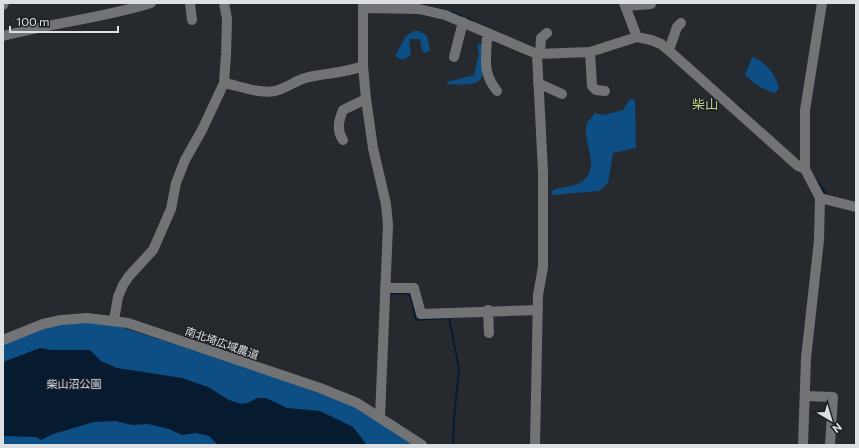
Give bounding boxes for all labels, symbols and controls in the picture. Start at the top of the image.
scale bar [10,8,118,34]
text: 100 m [16,14,50,28]
district label: 柴山 [692,96,718,112]
street label: 南北埼広域農道 [184,324,261,361]
park label: 柴山沼公園 [47,377,102,390]
north arrow [811,400,851,440]
text: N [830,421,845,436]

